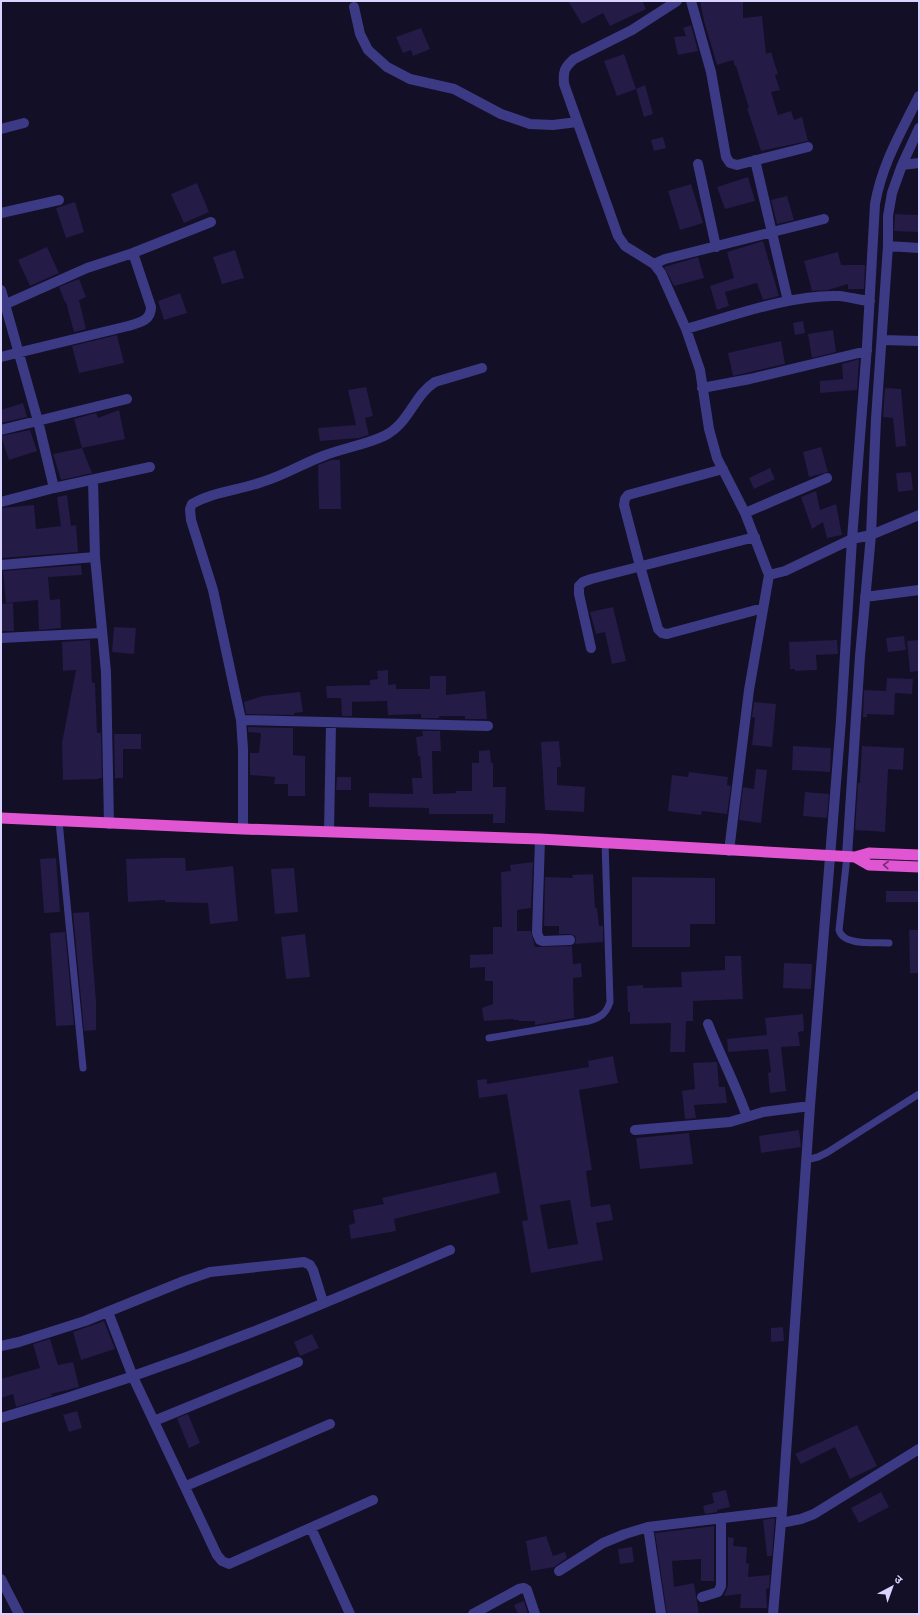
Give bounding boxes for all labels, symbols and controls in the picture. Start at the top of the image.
one-way arrow [883,861,889,870]
north arrow [872,1567,912,1607]
text: उ [892,1572,906,1587]

